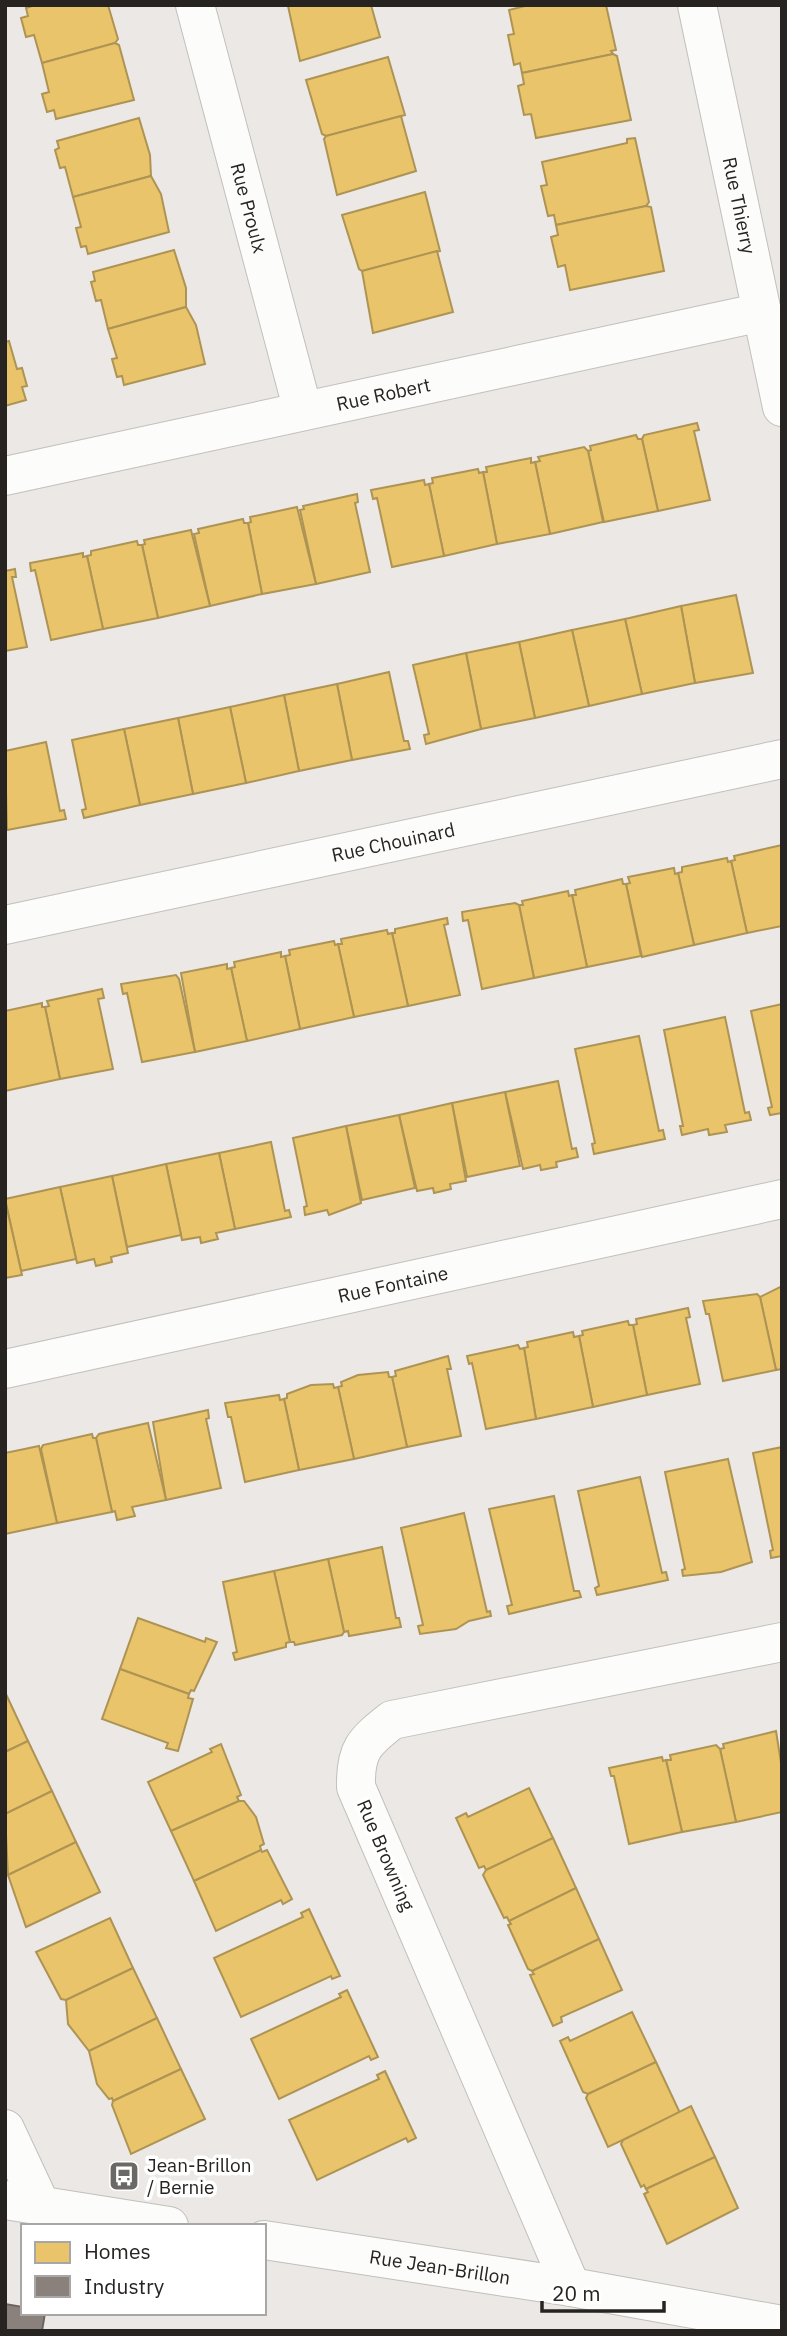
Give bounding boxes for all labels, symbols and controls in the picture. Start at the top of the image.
street label: Rue Thierry [717,155,761,257]
street label: Rue Proulx [226,160,273,256]
street label: Rue Robert [334,372,432,416]
street label: Rue Chouinard [329,817,457,867]
street label: Rue Fontaine [335,1260,450,1308]
street label: Rue Browning [352,1796,420,1914]
place label: Jean-Brillon / Bernie [147,2153,251,2199]
bus stop icon: Jean-Brillon / Bernie [107,2159,141,2193]
legend [21,2224,266,2315]
text: Homes [84,2237,151,2265]
street label: Rue Jean-Brillon [368,2244,512,2290]
scale bar [542,2270,664,2314]
text: Industry [84,2272,165,2300]
text: 20 m [552,2279,601,2307]

